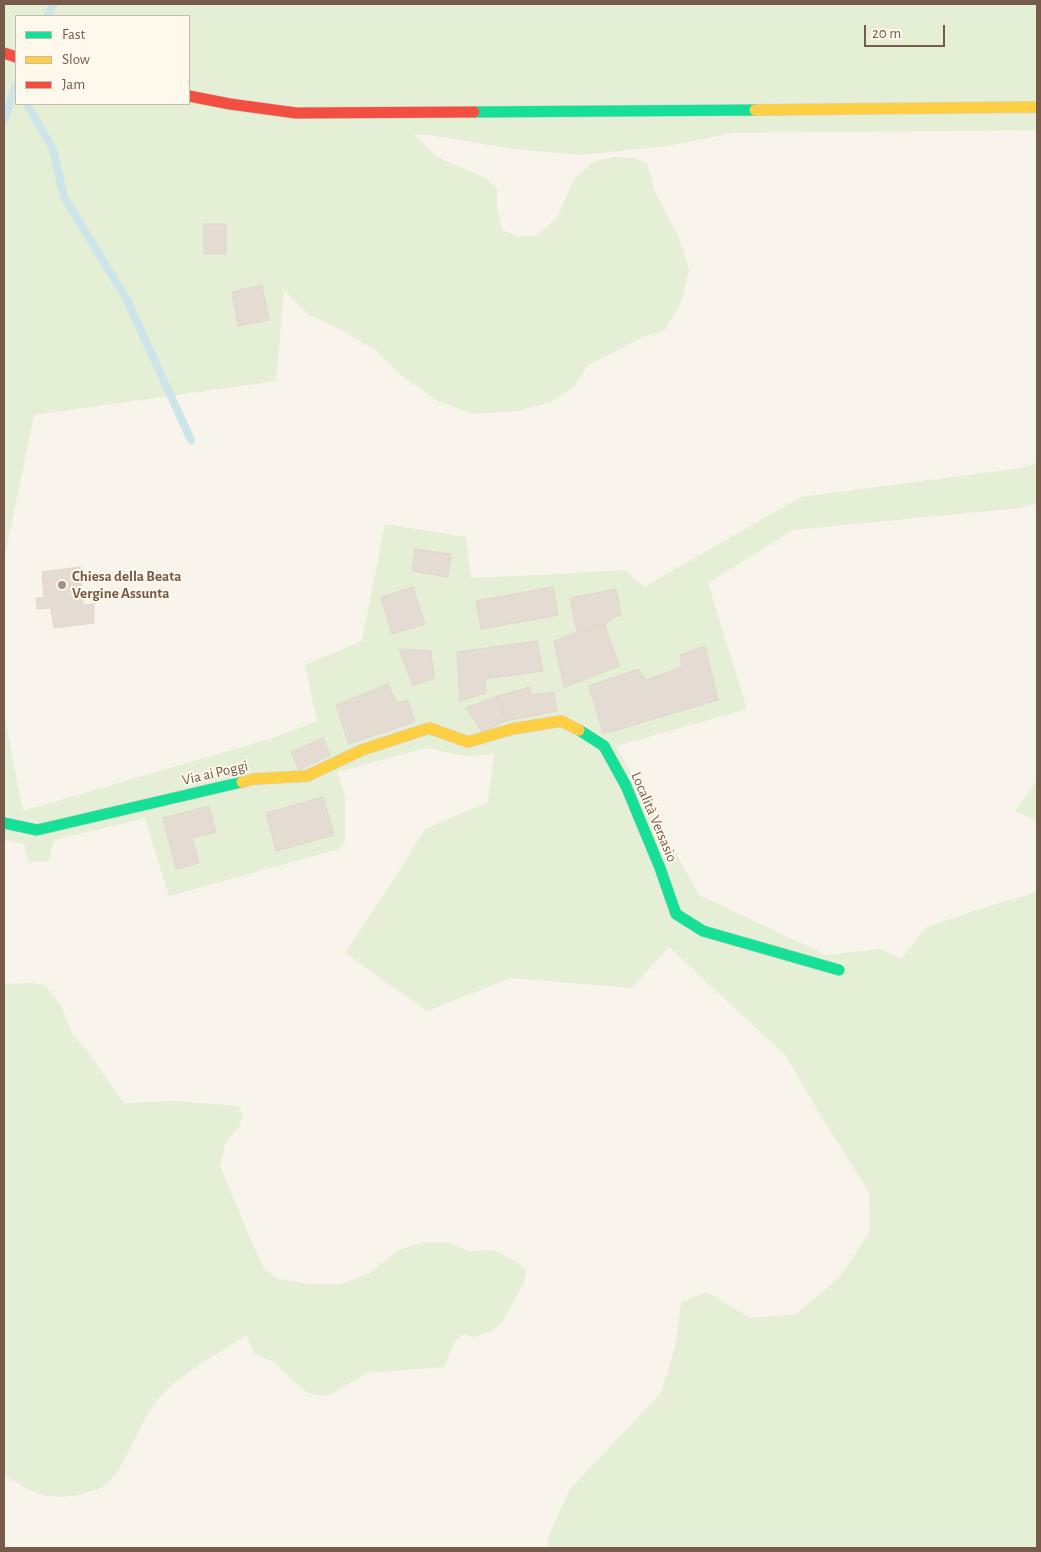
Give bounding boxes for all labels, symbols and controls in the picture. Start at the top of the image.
legend [15,15,190,105]
scale bar [866,15,947,47]
text: 20 m [872,26,901,41]
text: Fast [62,27,85,42]
text: Slow [62,52,90,67]
text: Jam [62,77,85,92]
place label: Chiesa della Beata Vergine Assunta [72,567,181,602]
marker: Chiesa della Beata Vergine Assunta [56,579,68,591]
street label: Via ai Poggi [180,757,250,789]
street label: Località Versasio [627,769,681,865]

